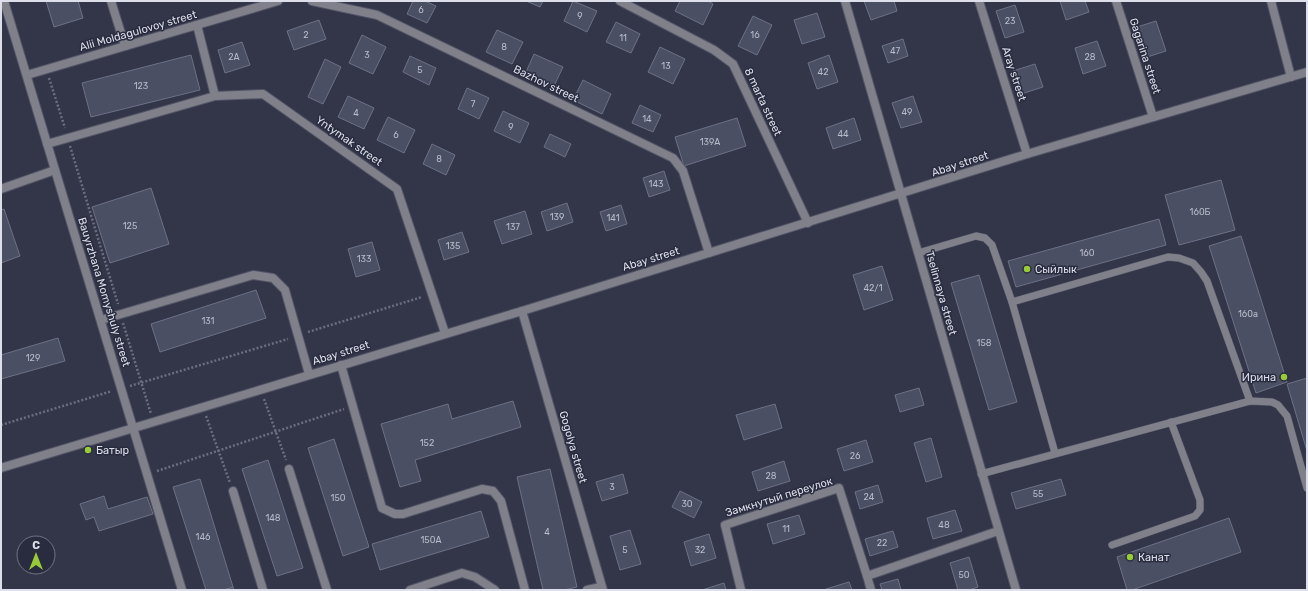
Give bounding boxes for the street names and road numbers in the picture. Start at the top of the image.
street label: Alii Moldagulovoy street [78,8,199,54]
street label: Gagarina street [1127,16,1164,96]
street label: Aray street [999,45,1029,104]
street label: Bazhov street [511,63,581,106]
street label: 8 marta street [742,66,785,139]
street label: Yntymak street [313,113,385,169]
street label: Abay street [930,149,991,179]
street label: Bauyrzhana Momyshuly street [75,216,133,369]
street label: Abay street [621,244,682,274]
street label: Tselinnaya street [923,249,959,337]
street label: Abay street [311,338,372,368]
street label: Gogolya street [556,409,590,485]
street label: Замкнутый переулок [724,474,834,519]

